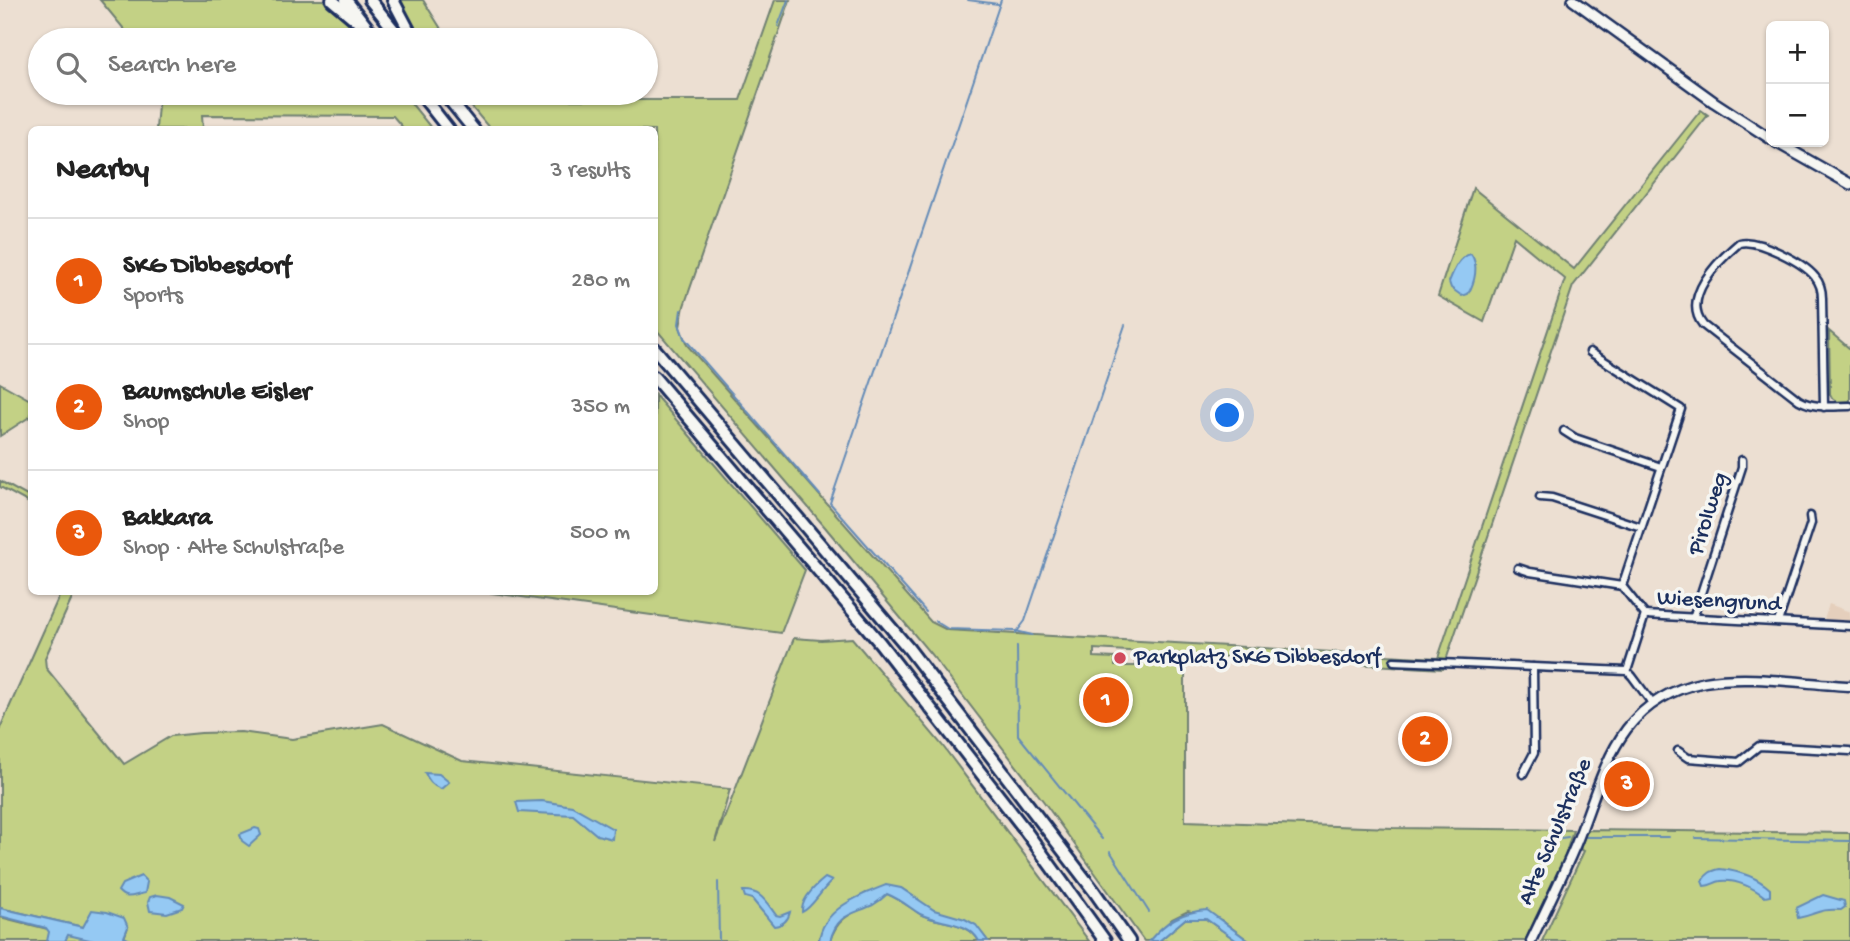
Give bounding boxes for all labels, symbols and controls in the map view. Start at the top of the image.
map controls [1766,21,1829,147]
button: + [1766,21,1829,84]
search box [28,28,658,105]
icon: search [52,48,90,86]
text: Search here [108,51,236,82]
button: − [1766,84,1829,147]
text: Nearby [56,154,149,189]
text: 3 results [550,158,630,185]
text: SKG Dibbesdorf [123,252,291,283]
text: 1 [74,268,84,295]
text: 280 m [571,268,630,295]
text: Sports [123,283,183,310]
text: Baumschule Eisler [123,378,311,409]
text: 2 [73,394,85,421]
text: 350 m [571,394,630,421]
your location [1210,398,1244,432]
text: Shop [123,409,169,436]
street label: Pirolweg [1683,469,1735,560]
text: Bakkara [123,504,212,535]
text: 3 [73,520,85,547]
text: 500 m [570,520,630,547]
text: Shop · Alte Schulstraße [123,535,344,562]
street label: Wiesengrund [1656,585,1783,619]
place label: Parkplatz SKG Dibbesdorf [1133,645,1382,672]
marker: Parkplatz SKG Dibbesdorf [1112,650,1128,666]
pin: 1 [1083,674,1129,726]
pin: 2 [1402,713,1448,765]
street label: Alte Schulstraße [1513,754,1599,909]
pin: 3 [1604,758,1650,810]

